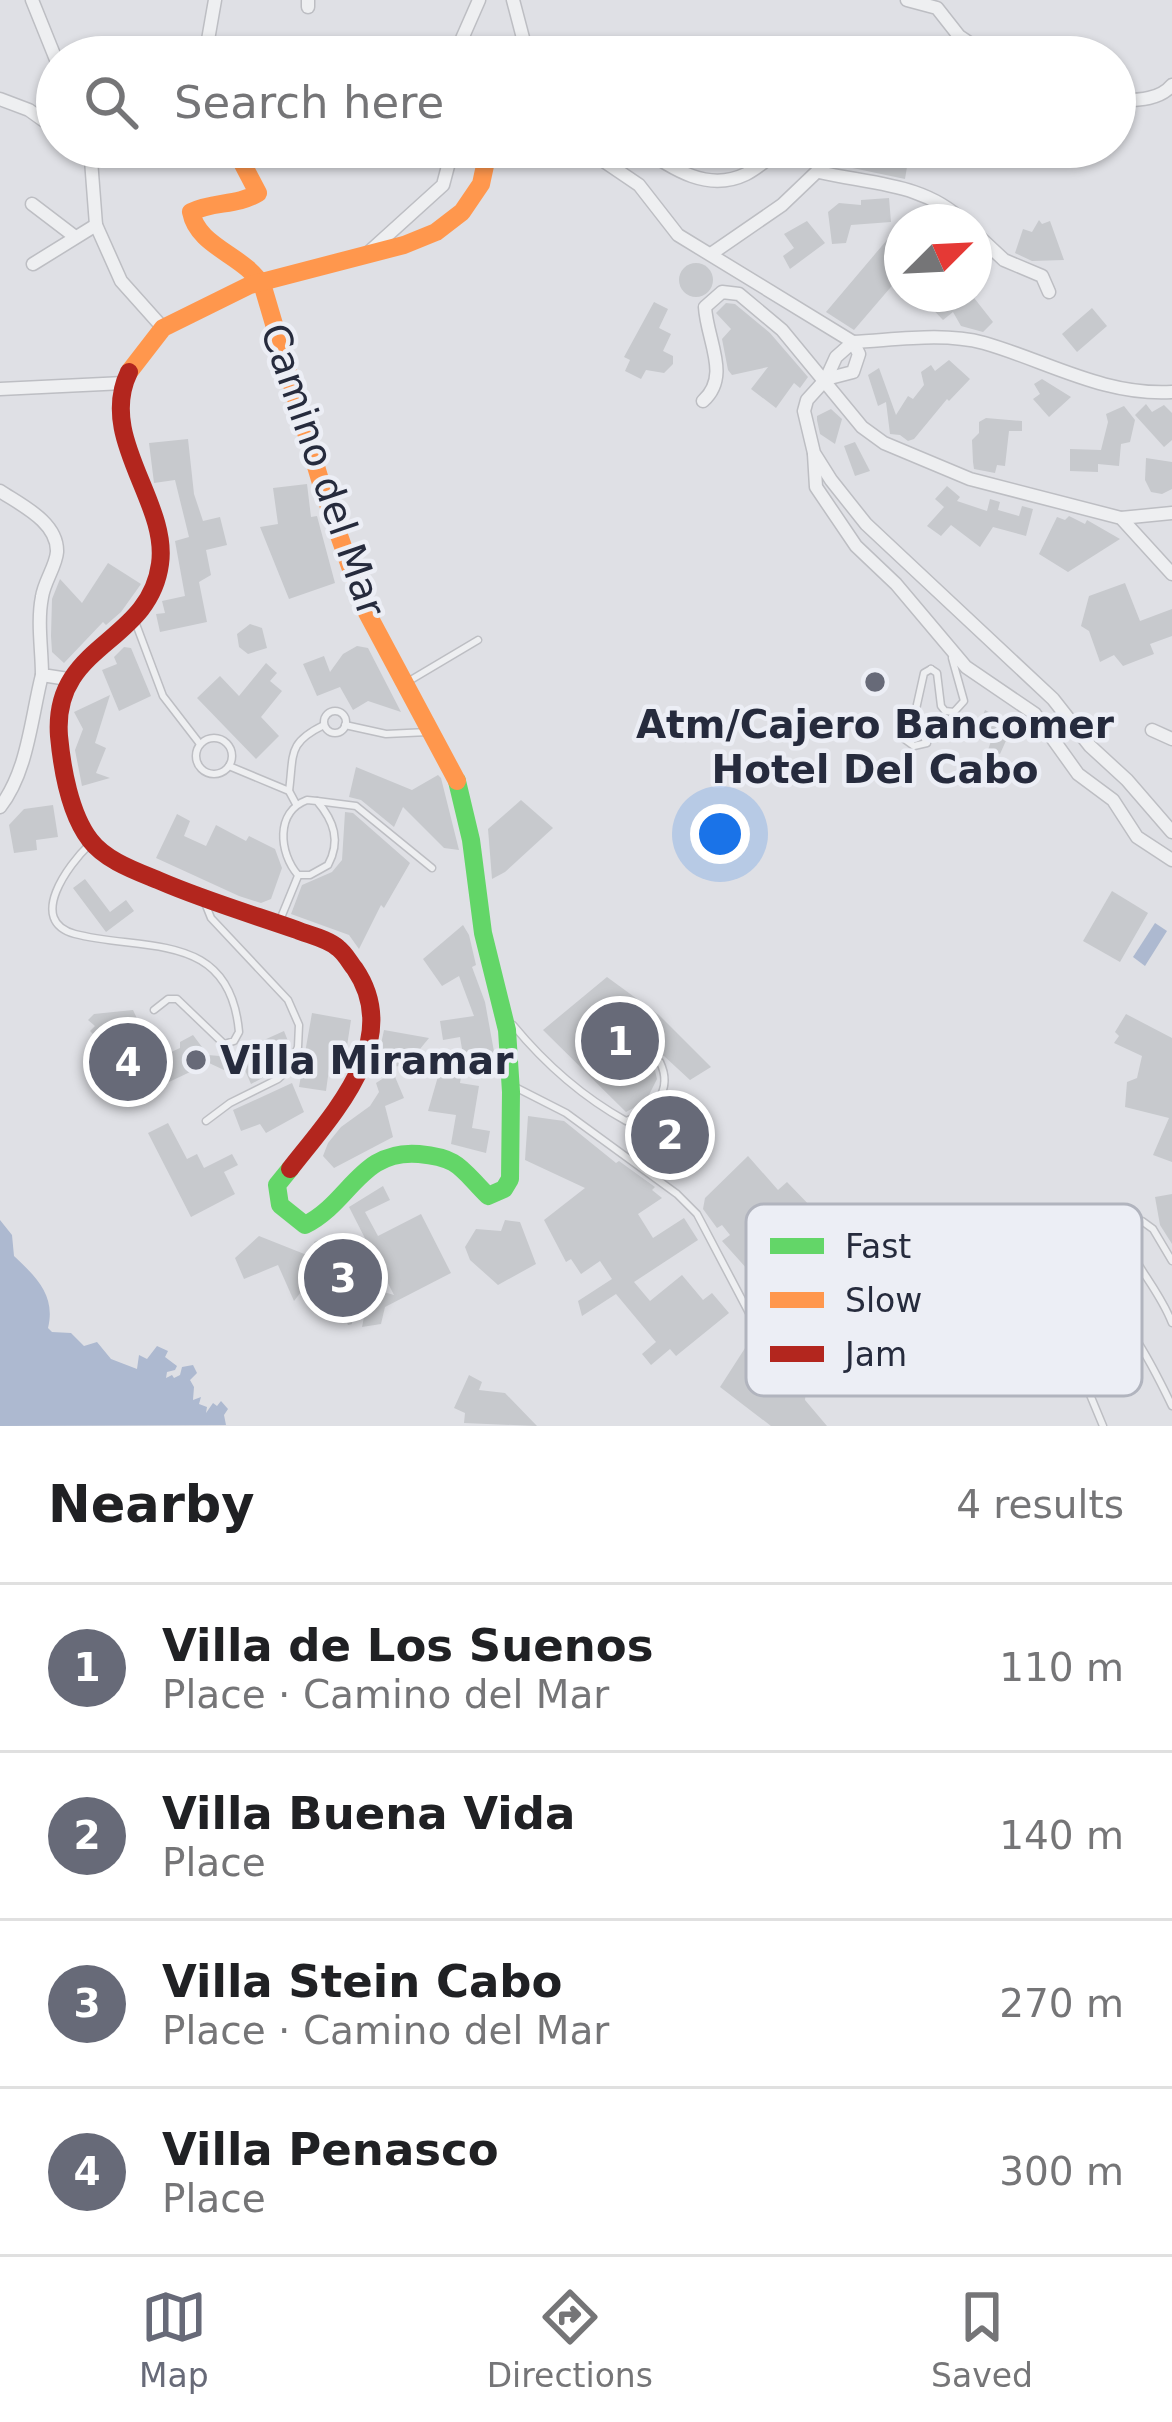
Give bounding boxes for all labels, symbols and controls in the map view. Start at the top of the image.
search box [36,36,1136,168]
icon: search [78,69,144,135]
text: Search here [174,76,444,129]
north arrow [884,204,992,312]
street label: Camino del Mar [252,318,394,623]
marker: Atm/Cajero Bancomer Hotel Del Cabo [862,669,888,695]
place label: Atm/Cajero Bancomer Hotel Del Cabo [636,702,1115,792]
your location [690,804,750,864]
pin: 1 [581,996,659,1086]
pin: 4 [89,1017,167,1107]
place label: Villa Miramar [220,1038,514,1083]
marker: Villa Miramar [183,1047,209,1073]
pin: 2 [631,1090,709,1180]
legend [746,1204,1142,1396]
text: Fast [845,1227,911,1266]
pin: 3 [304,1233,382,1323]
text: Slow [845,1281,922,1320]
text: Jam [843,1335,907,1374]
text: Nearby [48,1475,255,1534]
text: 4 results [956,1482,1124,1527]
text: Villa de Los Suenos [162,1619,653,1672]
text: 1 [73,1645,101,1690]
text: 110 m [999,1645,1124,1690]
text: Place · Camino del Mar [162,1672,609,1717]
text: Villa Buena Vida [162,1787,575,1840]
text: 2 [73,1813,101,1858]
text: 140 m [999,1813,1124,1858]
text: Place [162,1840,266,1885]
text: Villa Stein Cabo [162,1955,562,2008]
text: 3 [73,1981,101,2026]
text: 270 m [999,1981,1124,2026]
text: Place · Camino del Mar [162,2008,609,2053]
text: Villa Penasco [162,2123,499,2176]
text: 4 [73,2149,101,2194]
text: 300 m [999,2149,1124,2194]
text: Place [162,2176,266,2221]
tab: Map [139,2284,209,2395]
tab: Directions [487,2284,653,2395]
tab: Saved [931,2284,1033,2395]

